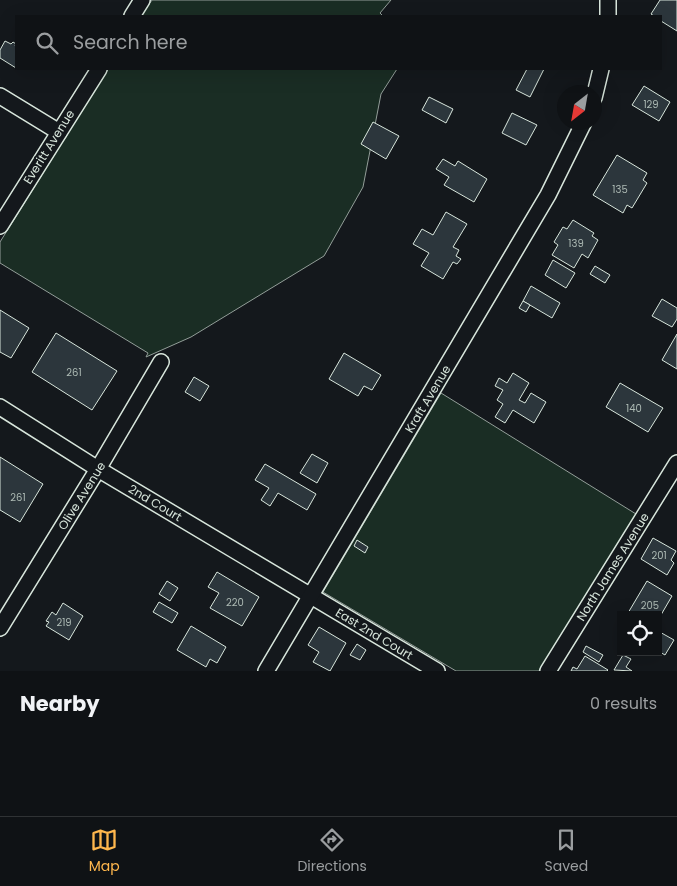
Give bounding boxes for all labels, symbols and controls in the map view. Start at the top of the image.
search box [15,15,662,70]
icon: search [33,29,61,57]
text: Search here [73,29,187,56]
north arrow [557,85,602,130]
house number: 129 [643,97,659,112]
street label: Everitt Avenue [19,106,78,187]
house number: 135 [612,182,628,197]
house number: 139 [568,236,584,251]
street label: Kraft Avenue [401,362,455,436]
house number: 261 [66,365,82,380]
house number: 140 [626,401,642,416]
street label: Olive Avenue [54,458,109,533]
street label: 2nd Court [125,480,185,525]
house number: 261 [10,490,26,505]
street label: North James Avenue [572,509,653,624]
house number: 201 [651,548,667,563]
house number: 220 [226,595,244,610]
house number: 205 [641,598,659,613]
street label: East 2nd Court [332,604,416,663]
map controls [617,611,662,656]
button: locate [617,611,662,656]
house number: 219 [56,615,72,630]
text: Nearby [20,689,100,718]
text: 0 results [590,692,657,715]
tab: Map [89,826,120,877]
tab: Directions [297,826,367,877]
tab: Saved [544,826,588,877]

